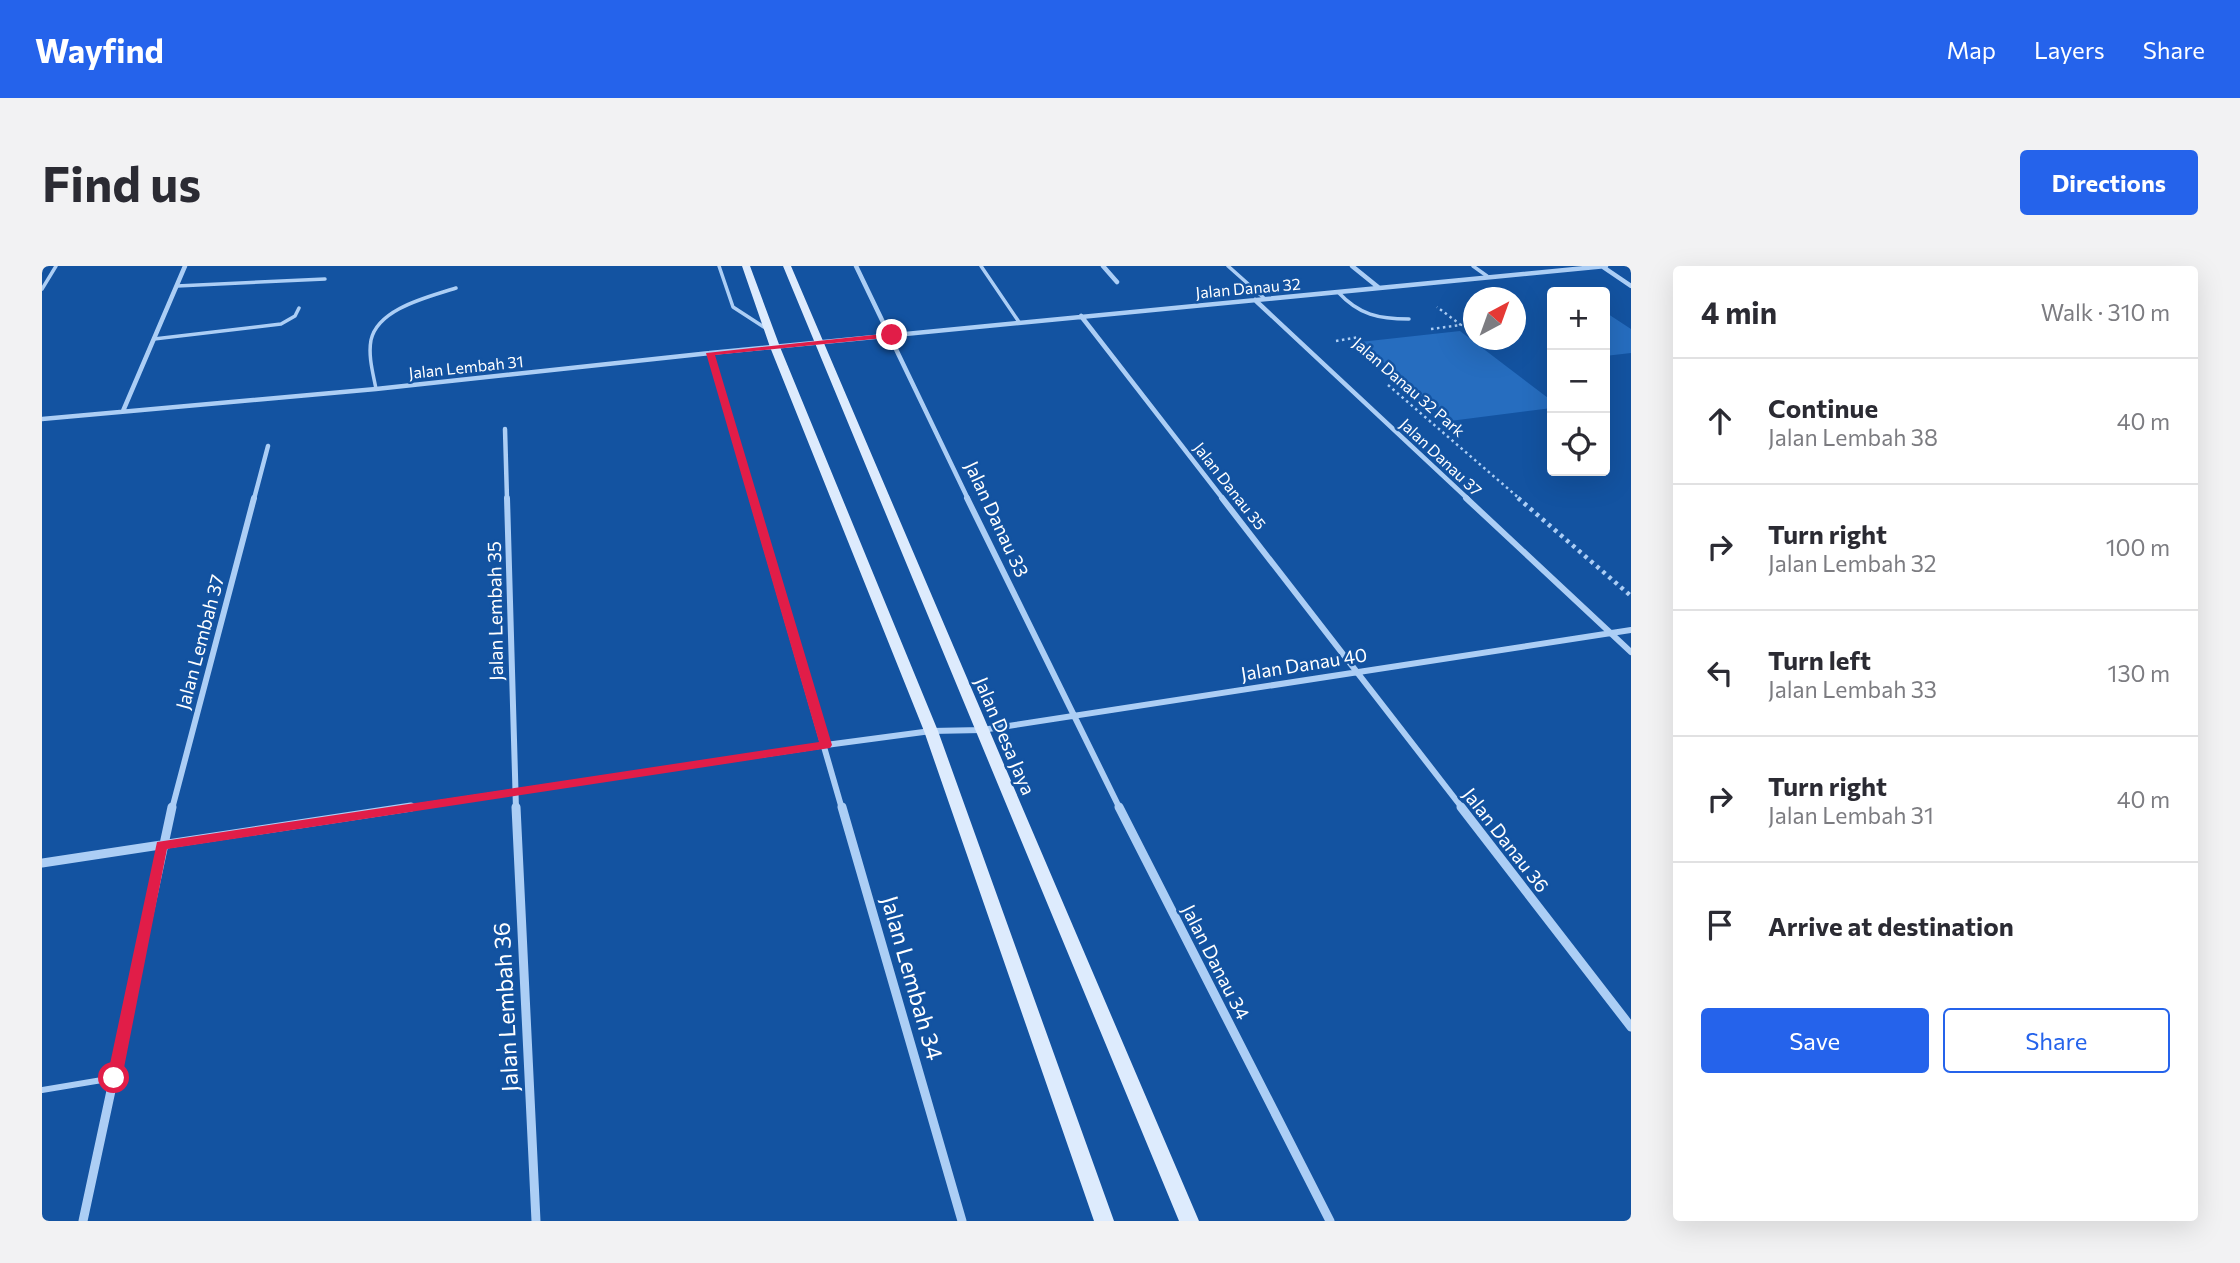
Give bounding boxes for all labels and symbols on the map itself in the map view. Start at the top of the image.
street label: Jalan Danau 32 [1195,273,1301,302]
north arrow [1463,287,1526,350]
route end [876,319,907,350]
street label: Jalan Danau 32 Park [1350,333,1469,441]
street label: Jalan Lembah 31 [408,351,524,382]
street label: Jalan Danau 37 [1397,414,1486,499]
street label: Jalan Danau 35 [1190,438,1270,533]
street label: Jalan Danau 33 [961,457,1034,580]
street label: Jalan Lembah 35 [482,541,507,681]
street label: Jalan Lembah 37 [170,572,229,712]
street label: Jalan Danau 40 [1239,642,1369,685]
street label: Jalan Desa Jaya [970,673,1041,798]
street label: Jalan Danau 36 [1459,783,1554,896]
street label: Jalan Lembah 34 [876,892,950,1063]
street label: Jalan Danau 34 [1178,900,1255,1023]
street label: Jalan Lembah 36 [487,922,523,1093]
route start [98,1062,129,1093]

